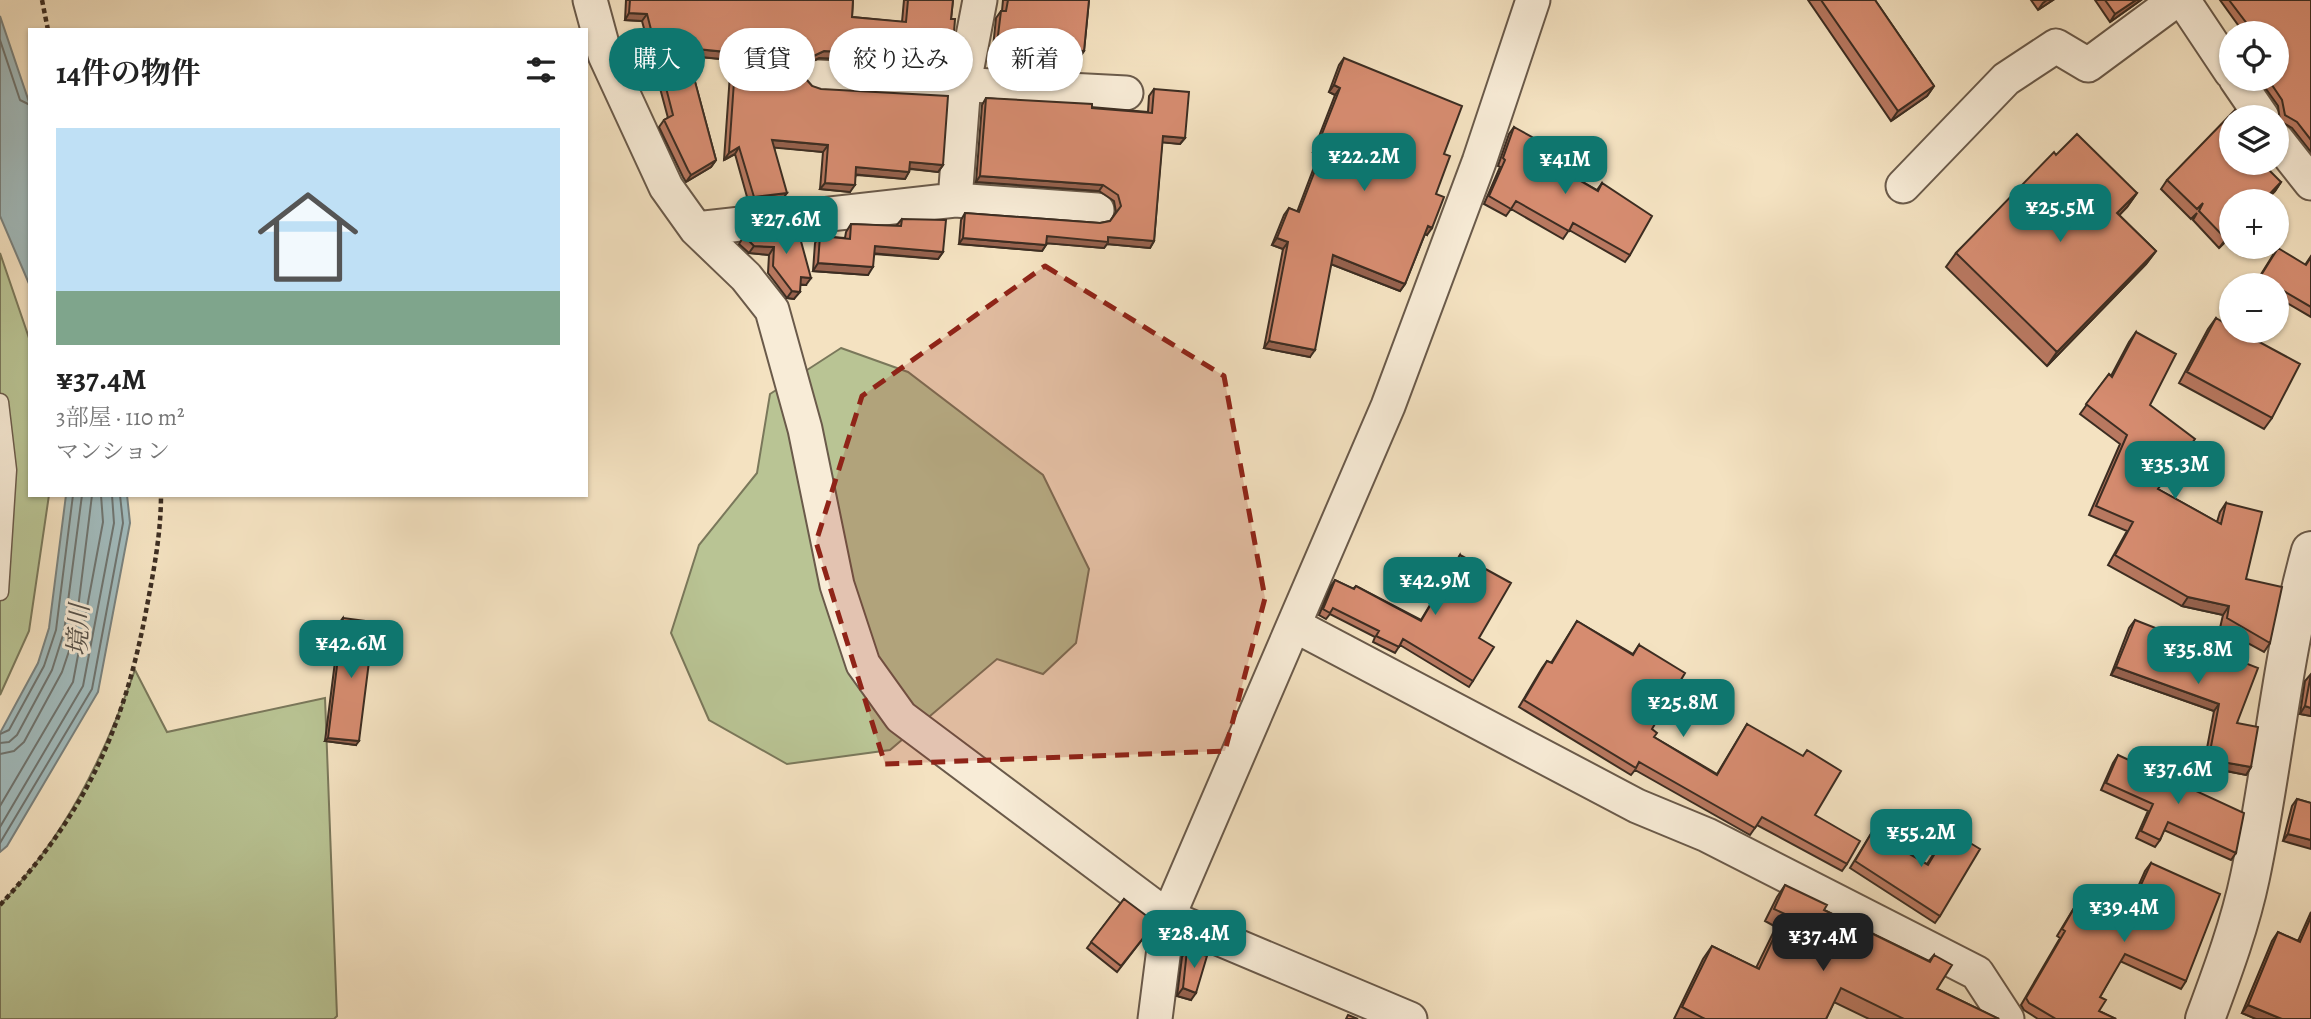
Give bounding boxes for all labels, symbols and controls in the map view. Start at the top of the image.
map controls [2219,21,2289,343]
button: locate [2219,21,2289,91]
chip: 購入 [609,28,705,91]
chip: 賃貸 [719,28,815,91]
chip: 絞り込み [829,28,973,91]
chip: 新着 [987,28,1083,91]
icon: filters [522,51,560,89]
text: 14件の物件 [56,53,201,93]
button: layers [2219,105,2289,175]
pin: ¥22.2M [1307,134,1421,193]
pin: ¥41M [1524,136,1606,196]
text: ¥22.2M [1328,140,1400,171]
text: ¥41M [1539,143,1591,174]
icon: home [245,174,371,300]
pin: ¥25.5M [2003,184,2117,244]
button: + [2219,189,2289,259]
text: ¥25.5M [2025,191,2095,222]
pin: ¥27.6M [729,196,843,256]
text: ¥27.6M [751,203,821,234]
button: − [2219,273,2289,343]
text: ¥37.4M [56,359,147,399]
text: 3部屋 · 110 m² [56,402,184,433]
text: マンション [56,436,170,467]
pin: ¥35.3M [2118,442,2232,501]
text: ¥35.3M [2141,448,2209,479]
pin: ¥42.9M [1378,558,1492,617]
text: ¥42.9M [1399,564,1471,595]
water label: 境川 [60,600,97,657]
pin: ¥42.6M [294,620,408,680]
pin: ¥35.8M [2141,626,2255,686]
text: ¥42.6M [315,627,387,658]
text: ¥35.8M [2163,633,2233,664]
pin: ¥25.8M [1626,680,1740,739]
text: ¥25.8M [1648,686,1718,717]
pin: ¥37.6M [2121,746,2235,806]
text: ¥37.6M [2143,753,2213,784]
pin: ¥55.2M [1864,810,1978,869]
text: ¥55.2M [1886,816,1956,847]
pin: ¥39.4M [2067,884,2181,944]
text: ¥39.4M [2089,891,2159,922]
pin: ¥28.4M [1137,911,1251,970]
pin: ¥37.4M [1766,914,1880,973]
text: ¥28.4M [1158,917,1230,948]
text: ¥37.4M [1788,920,1858,951]

